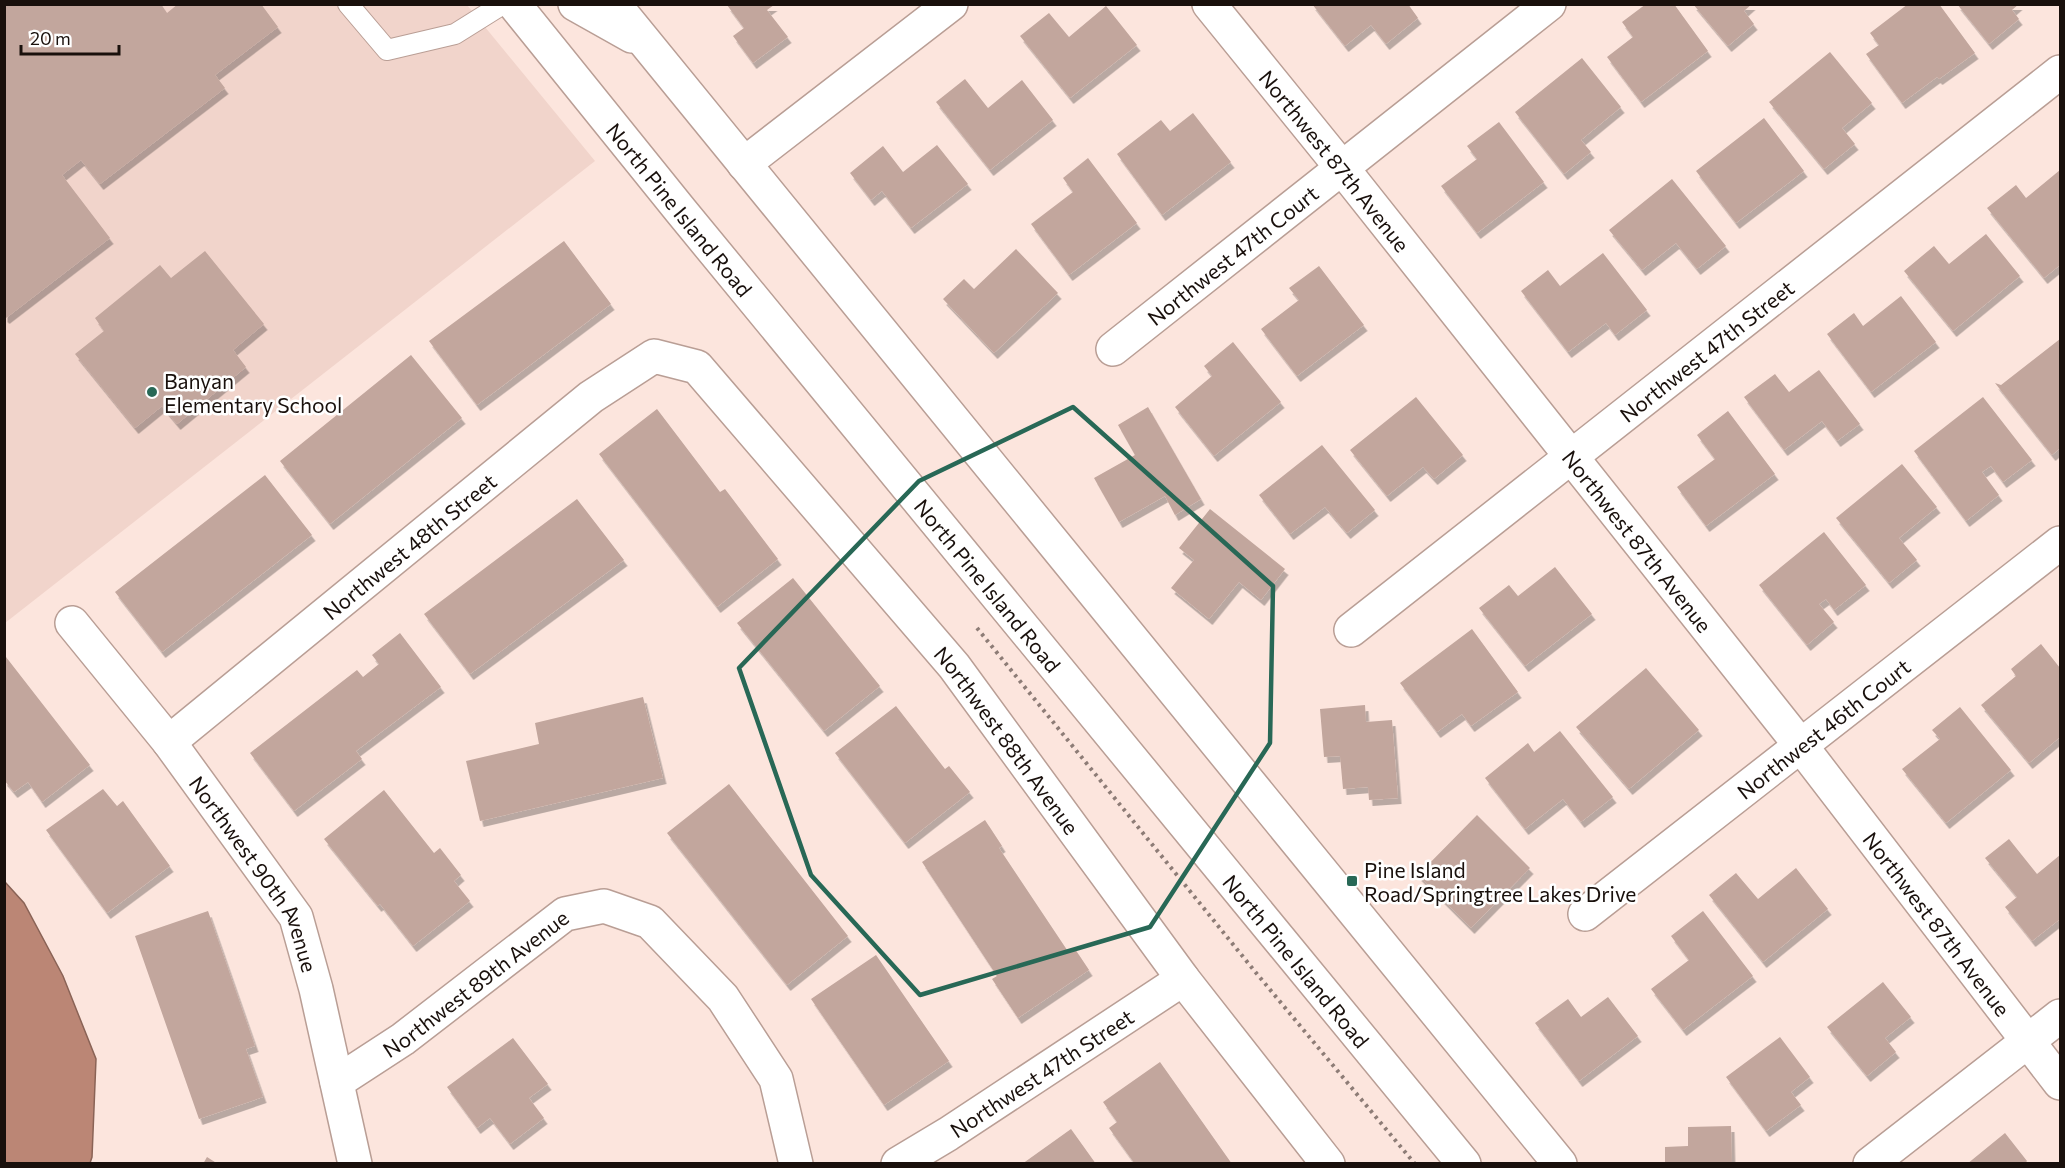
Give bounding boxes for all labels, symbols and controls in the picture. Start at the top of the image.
scale bar [21,18,118,56]
text: 20 m [30,27,71,49]
street label: Northwest 87th Avenue [1255,65,1416,256]
street label: North Pine Island Road [602,117,758,301]
street label: Northwest 47th Court [1142,180,1323,330]
street label: Northwest 47th Street [1614,274,1798,427]
place label: Banyan Elementary School [164,368,342,417]
marker: Banyan Elementary School [145,385,159,399]
street label: Northwest 87th Avenue [1558,445,1718,637]
street label: Northwest 48th Street [317,468,501,624]
street label: North Pine Island Road [910,493,1067,676]
street label: Northwest 88th Avenue [930,641,1085,839]
street label: Northwest 46th Court [1732,653,1915,803]
street label: Northwest 90th Avenue [185,771,323,975]
street label: Northwest 87th Avenue [1859,826,2016,1020]
place label: Pine Island Road/Springtree Lakes Drive [1364,857,1636,906]
street label: North Pine Island Road [1218,869,1375,1052]
marker: Pine Island Road/Springtree Lakes Drive [1345,874,1359,888]
street label: Northwest 89th Avenue [377,904,573,1062]
street label: Northwest 47th Street [945,1003,1138,1142]

